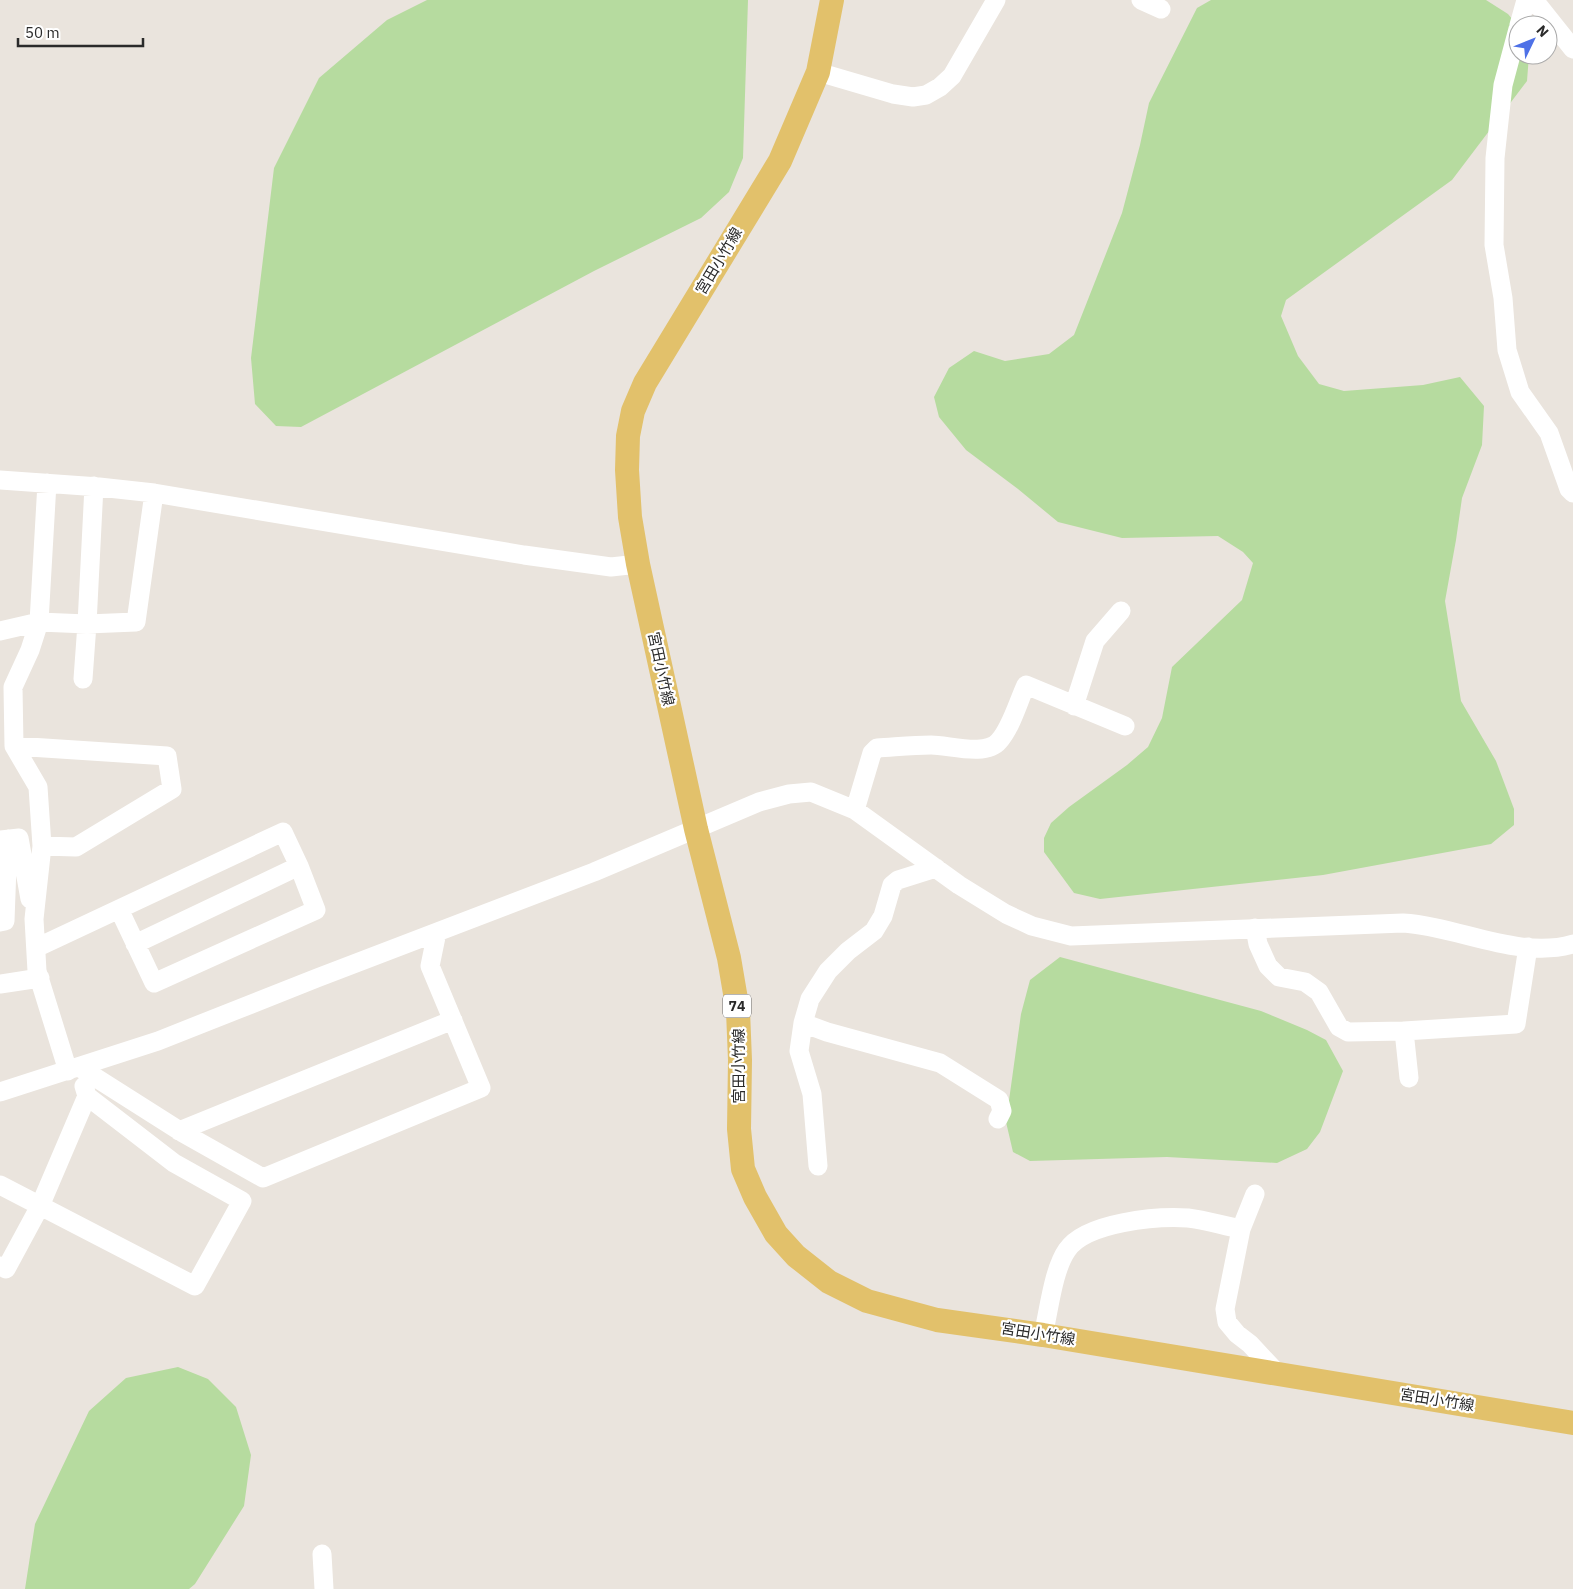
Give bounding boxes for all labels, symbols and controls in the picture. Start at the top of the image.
scale bar [18,15,142,47]
north arrow [1508,15,1558,65]
text: N [1532,21,1553,41]
text: 50 m [25,23,60,42]
street label: 宮田小竹線 [691,224,746,298]
street label: 宮田小竹線 [644,630,679,708]
road number: 74 [723,994,751,1018]
street label: 宮田小竹線 [729,1028,748,1104]
street label: 宮田小竹線 [1000,1318,1077,1349]
street label: 宮田小竹線 [1399,1384,1476,1415]

